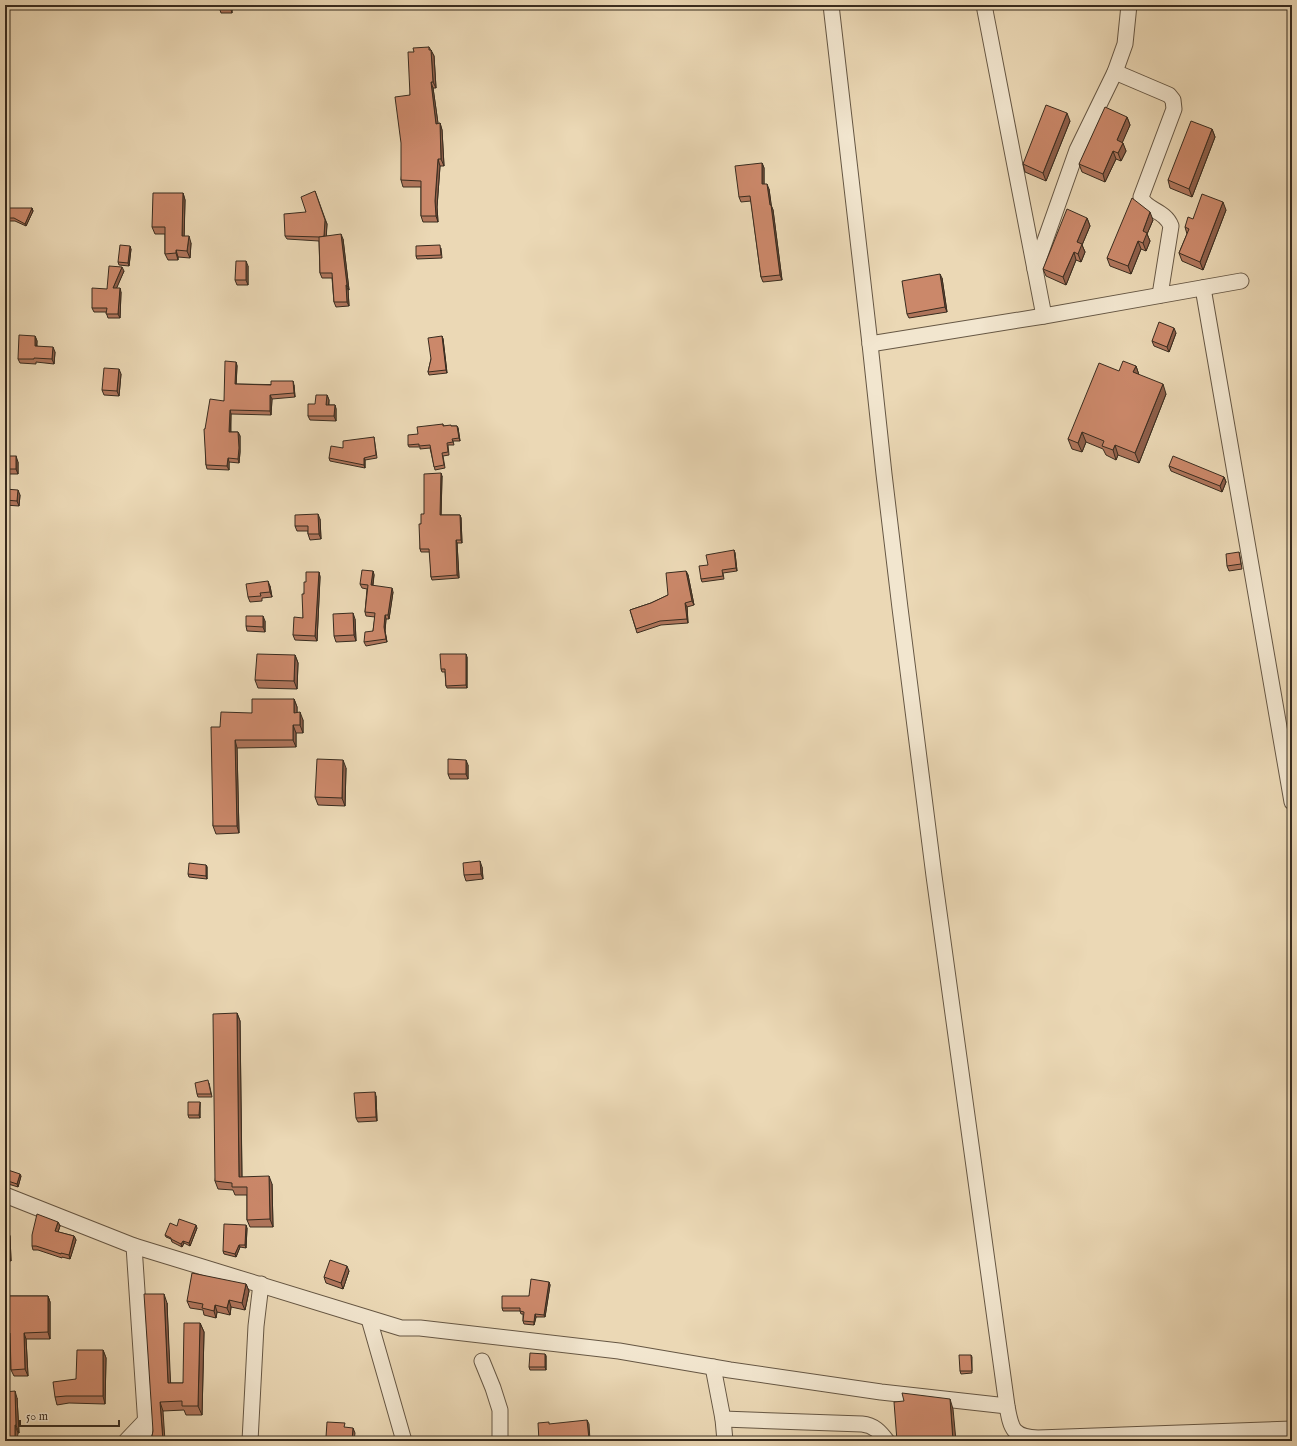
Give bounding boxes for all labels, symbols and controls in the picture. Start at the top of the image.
scale bar [20,1402,119,1428]
text: 50 m [26,1409,48,1424]

